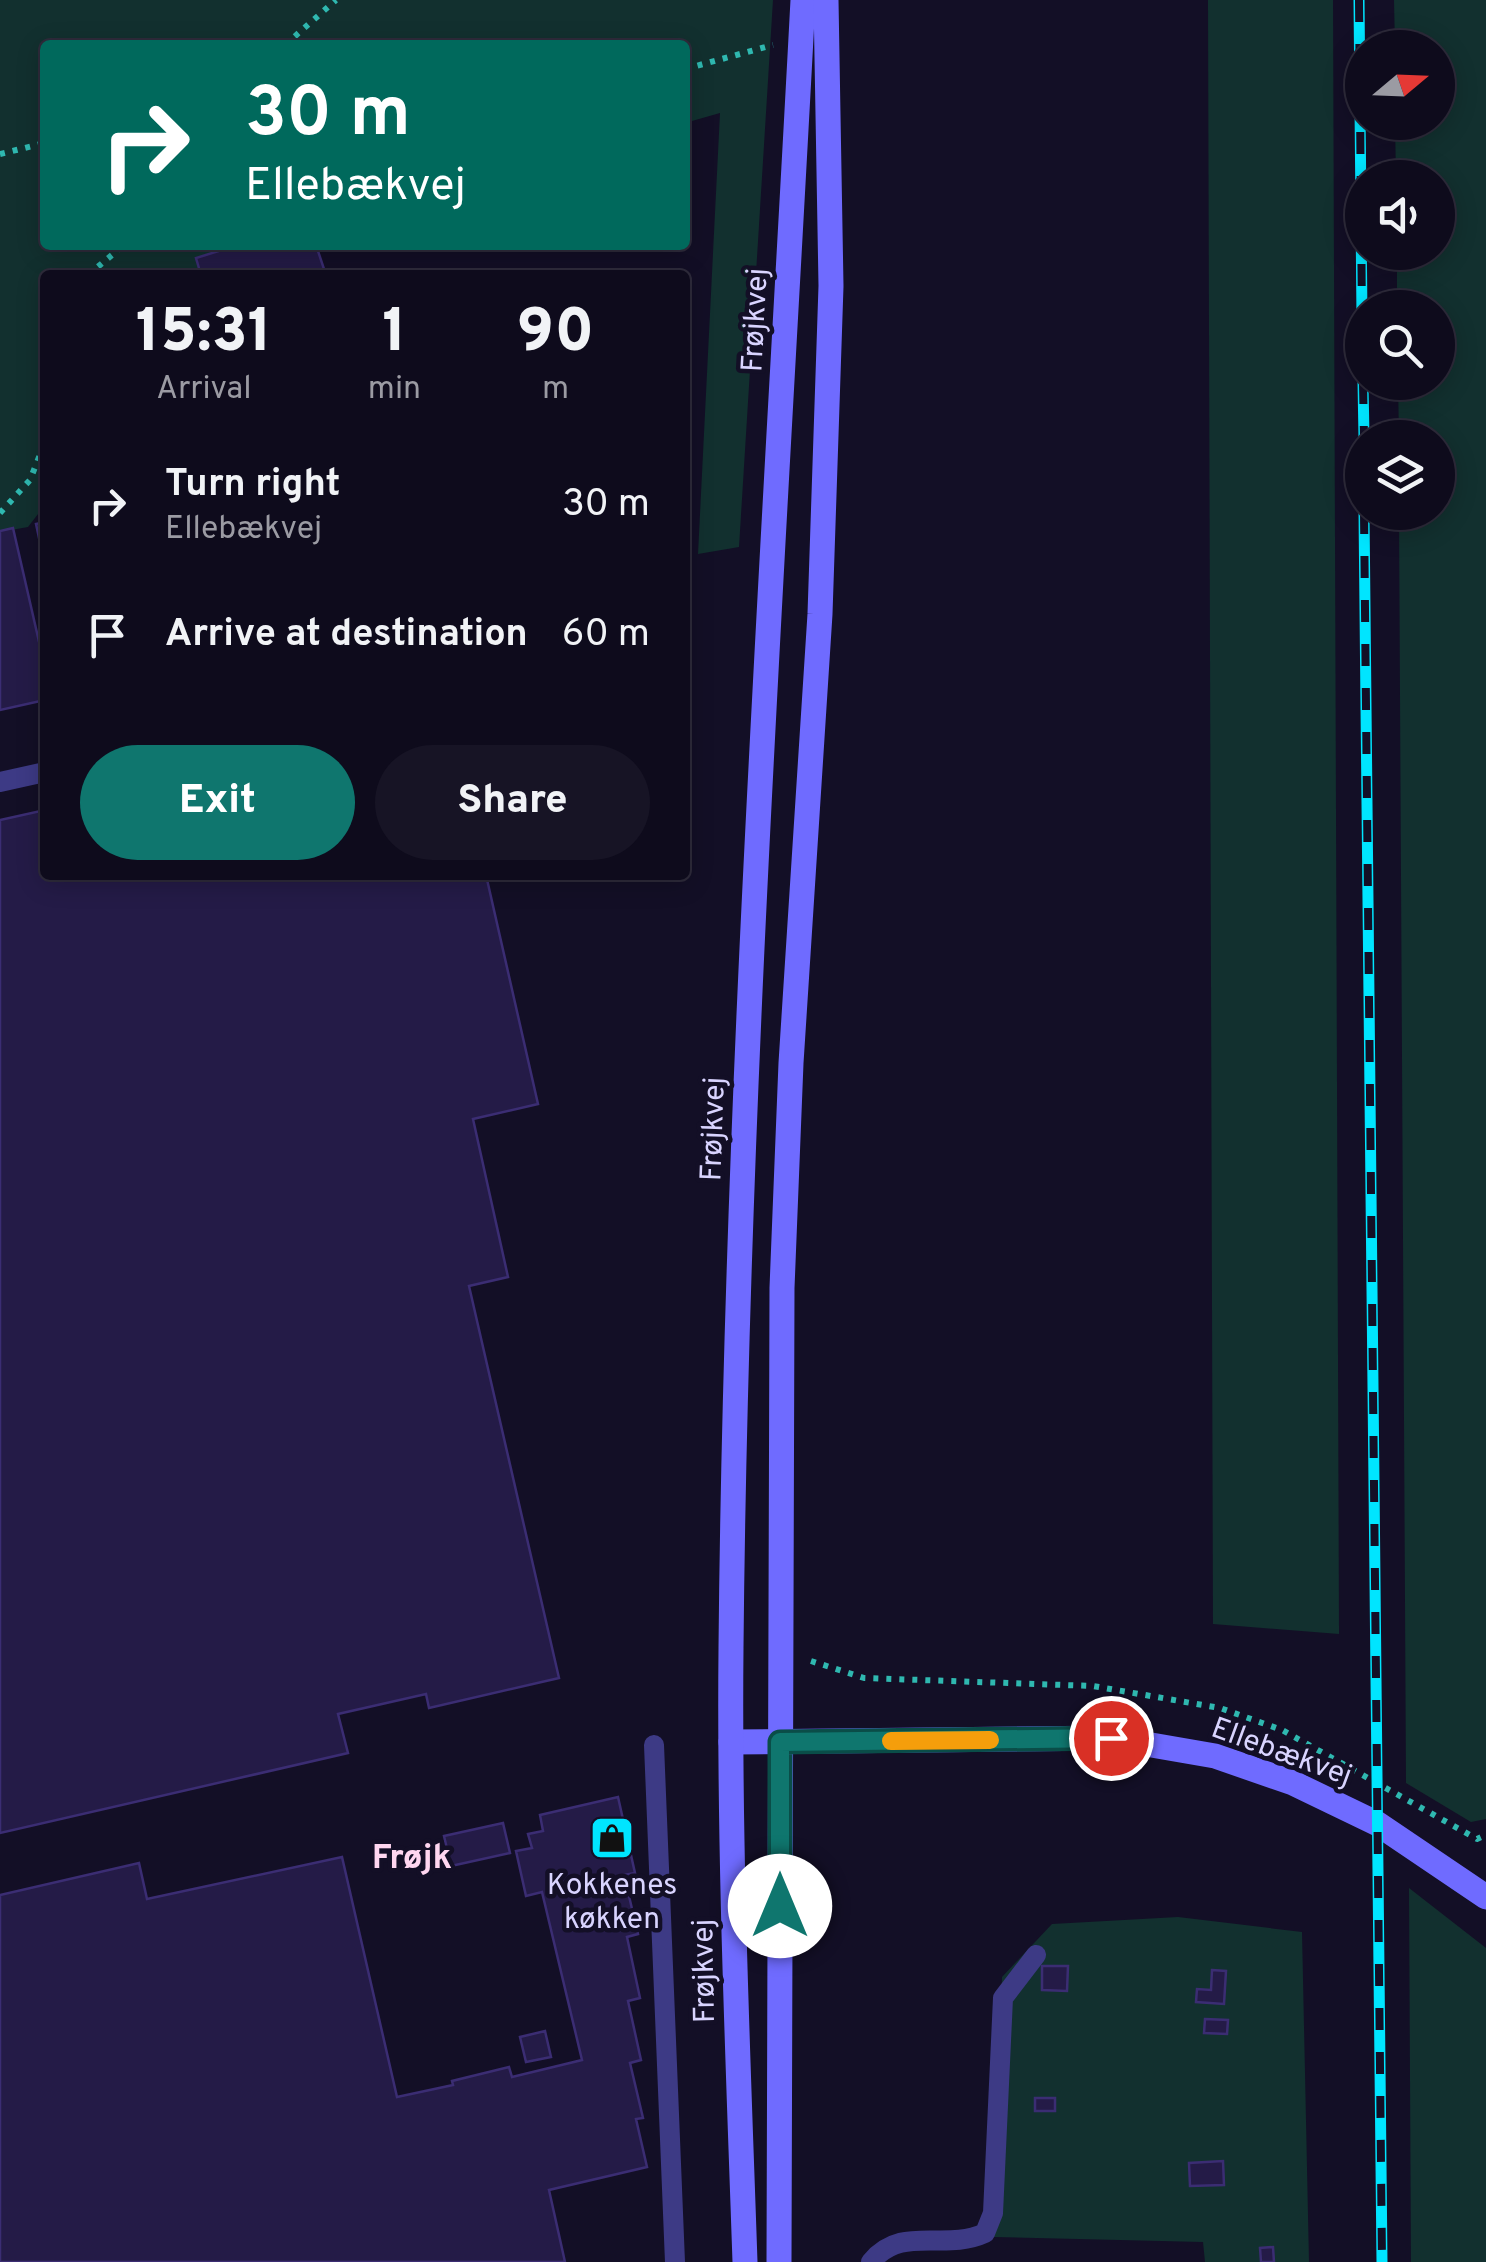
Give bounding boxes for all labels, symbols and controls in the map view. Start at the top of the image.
north arrow [1345,30,1455,140]
map controls [1345,30,1455,530]
text: 30 m [245,72,411,161]
icon: right [80,80,210,210]
text: Ellebækvej [245,159,466,216]
button: sound [1345,160,1455,270]
street label: Frøjkvej [735,267,778,373]
button: search [1345,290,1455,400]
text: 15:31 [136,297,272,373]
text: 1 [382,297,407,373]
text: 90 [517,297,594,373]
text: Arrival [156,370,252,410]
text: min [368,370,421,410]
text: m [542,370,569,410]
button: layers [1345,420,1455,530]
text: Turn right [165,461,340,510]
icon: right [80,478,135,533]
text: 30 m [562,481,650,530]
text: Ellebækvej [165,510,322,550]
icon: arrive [80,608,135,663]
text: Arrive at destination [165,611,528,660]
text: 60 m [562,611,650,660]
button: Exit [80,745,355,860]
button: Share [375,745,650,860]
street label: Frøjkvej [694,1076,735,1182]
pin [1069,1696,1154,1781]
icon: arrive [1084,1711,1139,1766]
street label: Ellebækvej [1206,1711,1357,1796]
shop icon: Kokkenes køkken [589,1815,635,1861]
district label: Frøjk [372,1837,452,1881]
position arrow [728,1854,832,1958]
place label: Kokkenes køkken [547,1868,677,1939]
street label: Frøjkvej [686,1918,725,2023]

